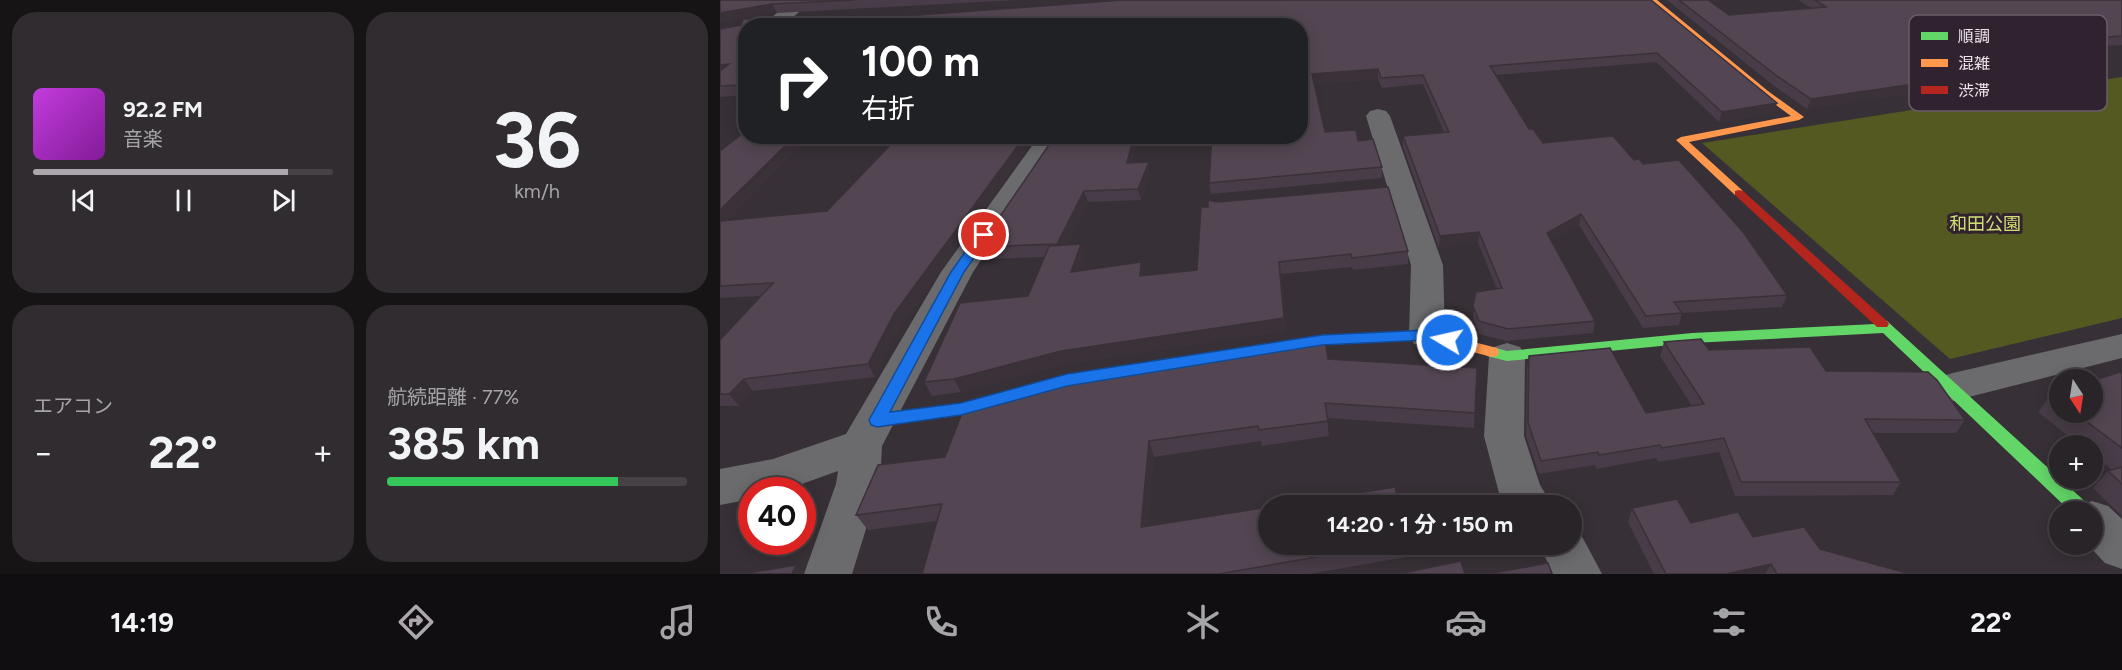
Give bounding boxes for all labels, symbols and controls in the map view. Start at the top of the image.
legend [1909,15,2107,111]
text: 順調 [1958,27,1990,46]
text: 100 m [861,36,980,87]
icon: right [762,42,840,120]
text: 混雑 [1958,54,1990,73]
text: 渋滞 [1958,81,1990,100]
text: 右折 [861,92,915,125]
text: 36 [493,93,581,187]
text: 92.2 FM [123,96,203,123]
text: 音楽 [123,127,163,151]
text: km/h [514,179,560,203]
icon: previous [67,184,100,217]
icon: pause [167,184,200,217]
icon: next [267,184,300,217]
pin [958,209,1009,260]
park label: 和田公園 [1949,213,2021,235]
icon: arrive [967,218,1000,251]
position arrow [1415,308,1479,372]
north arrow [2049,369,2103,423]
map controls [2049,369,2103,555]
text: 航続距離 · 77% [387,385,519,409]
text: エアコン [33,394,113,418]
text: 385 km [387,416,540,470]
text: 22° [148,425,218,479]
text: − [33,433,54,472]
text: + [312,433,333,472]
button: + [2049,435,2103,489]
speed limit sign: 40 [738,477,816,555]
button: − [2049,501,2103,555]
text: 14:20 · 1 分 · 150 m [1327,511,1513,538]
icon: directions [395,601,437,643]
icon: music [657,601,699,643]
icon: phone [920,601,962,643]
icon: climate [1182,601,1224,643]
icon: car [1445,601,1487,643]
icon: filters [1708,601,1750,643]
text: 14:19 [110,606,174,639]
text: 22° [1970,606,2012,639]

